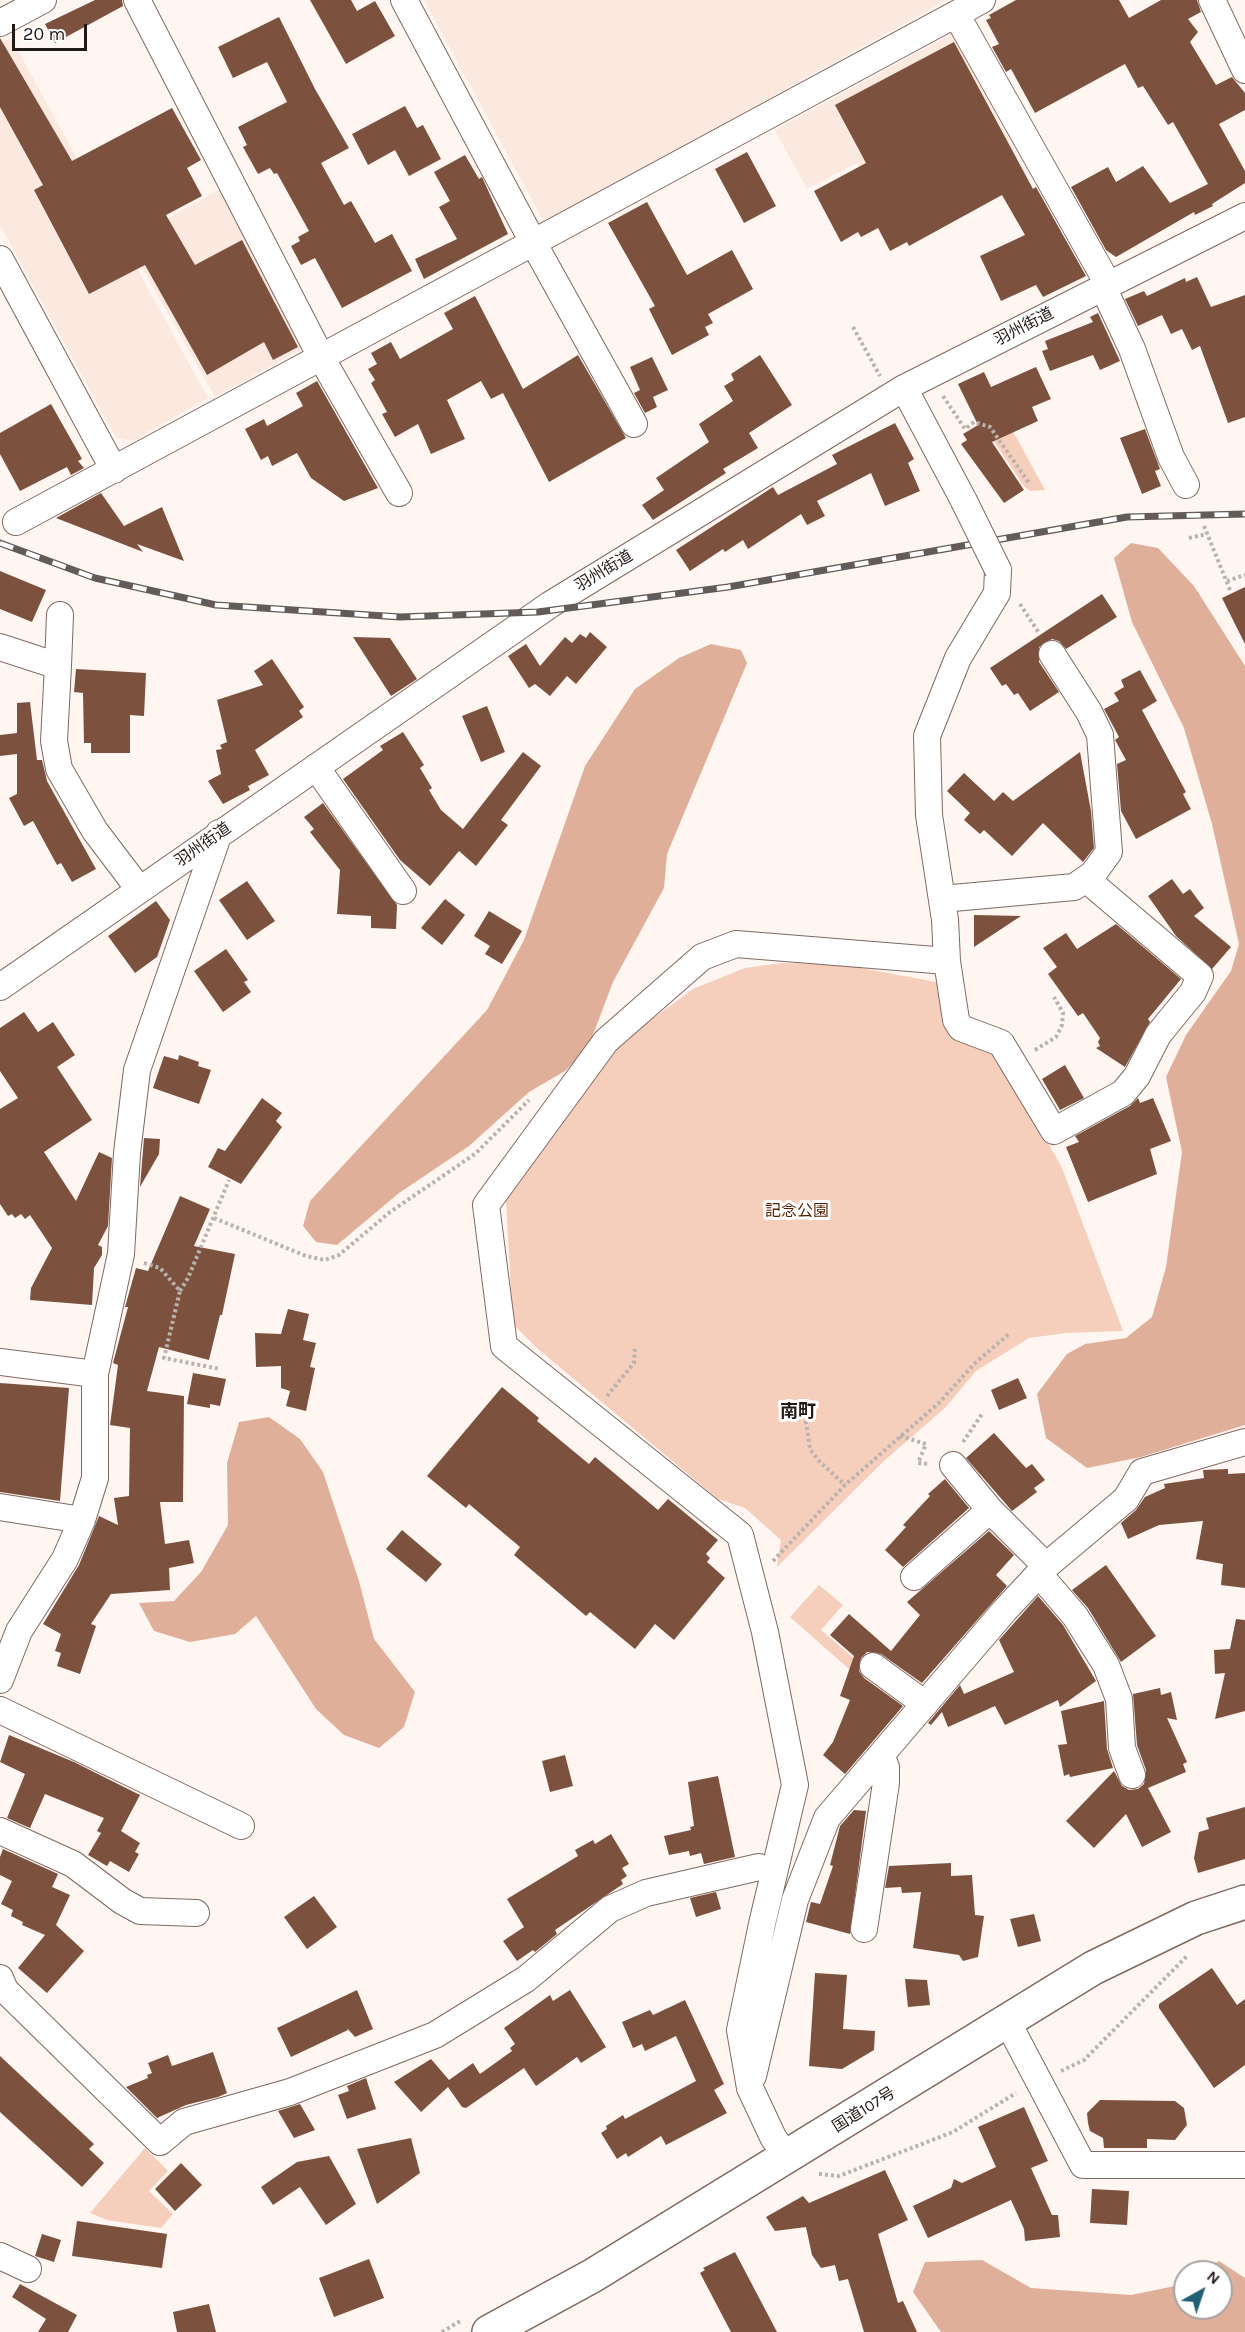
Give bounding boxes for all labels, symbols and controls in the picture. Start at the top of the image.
scale bar [15,12,90,50]
text: 20 m [23,23,65,45]
street label: 羽州街道 [991,304,1057,350]
street label: 羽州街道 [572,546,636,596]
street label: 羽州街道 [171,819,235,871]
park label: 記念公園 [765,1201,829,1221]
district label: 南町 [780,1401,816,1423]
street label: 国道107号 [829,2083,899,2137]
north arrow [1173,2260,1233,2320]
text: N [1203,2266,1224,2288]

